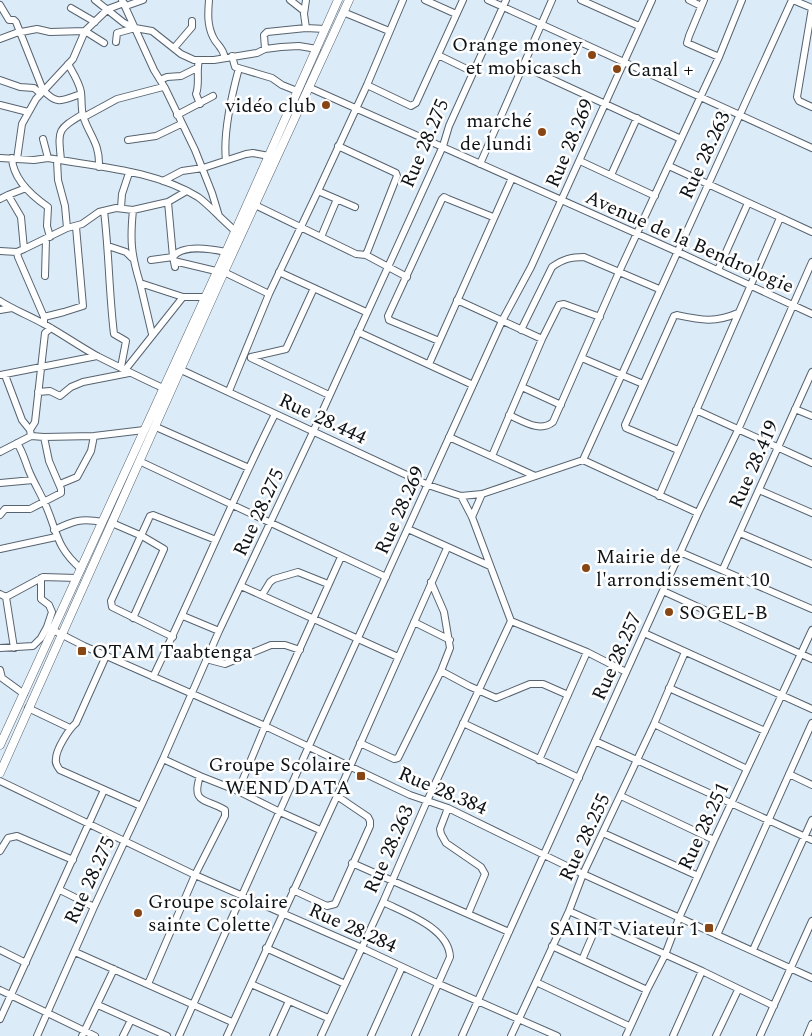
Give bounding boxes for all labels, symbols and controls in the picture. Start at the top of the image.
place label: Orange money et mobicasch [452,30,583,83]
marker: Orange money et mobicasch [586,49,598,61]
place label: Canal + [627,55,693,85]
marker: Canal + [611,63,623,75]
place label: vidéo club [225,91,316,121]
street label: Rue 28.275 [393,94,457,193]
street label: Rue 28.269 [538,94,602,193]
marker: vidéo club [320,99,332,111]
place label: marché de lundi [460,106,532,159]
street label: Rue 28.263 [671,106,738,204]
marker: marché de lundi [536,126,548,138]
street label: Avenue de la Bendrologie [580,182,799,302]
street label: Rue 28.444 [274,385,372,452]
street label: Rue 28.419 [721,415,787,514]
street label: Rue 28.269 [367,461,433,560]
street label: Rue 28.275 [225,463,292,561]
place label: Mairie de l'arrondissement 10 [596,542,770,595]
marker: Mairie de l'arrondissement 10 [580,562,592,574]
place label: SOGEL-B [679,598,768,628]
marker: SOGEL-B [663,606,675,618]
street label: Rue 28.257 [584,607,650,706]
place label: OTAM Taabtenga [92,637,253,667]
marker: OTAM Taabtenga [76,645,88,657]
place label: Groupe Scolaire WEND DATA [209,750,351,803]
street label: Rue 28.384 [393,759,492,823]
marker: Groupe Scolaire WEND DATA [355,770,367,782]
street label: Rue 28.251 [670,777,737,875]
street label: Rue 28.255 [551,788,618,886]
street label: Rue 28.263 [356,800,422,899]
street label: Rue 28.275 [56,831,123,929]
place label: Groupe scolaire sainte Colette [148,887,288,940]
street label: Rue 28.284 [303,895,402,961]
marker: Groupe scolaire sainte Colette [132,907,144,919]
place label: SAINT Viateur 1 [550,914,699,944]
marker: SAINT Viateur 1 [703,922,715,934]

